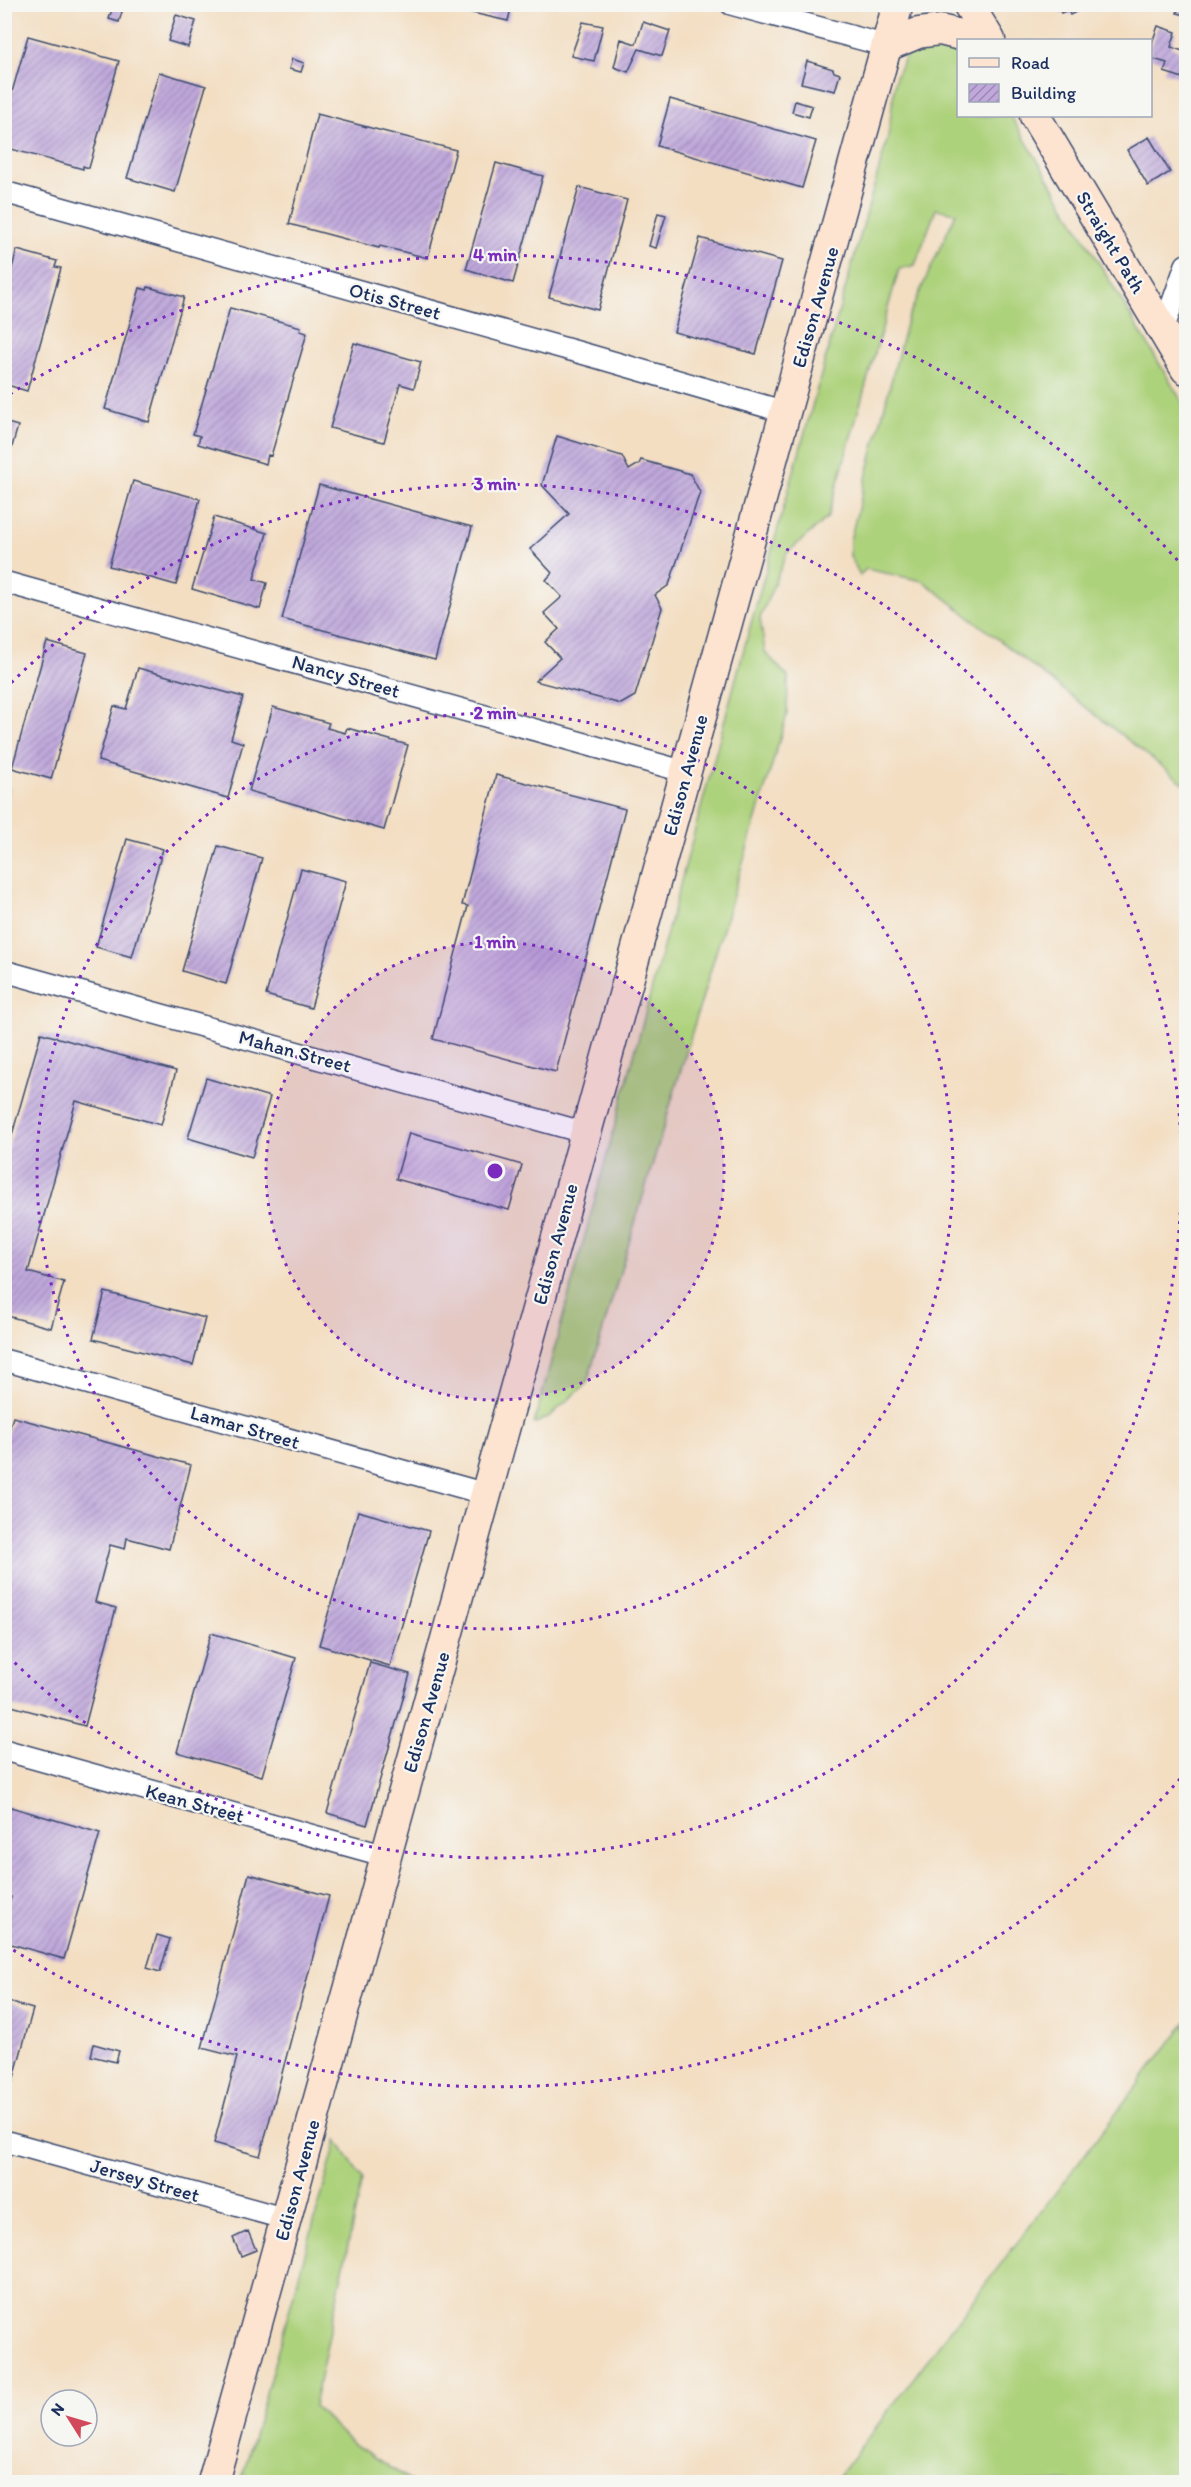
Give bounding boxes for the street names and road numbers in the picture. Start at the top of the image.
street label: Straight Path [1071,187,1151,298]
street label: Edison Avenue [786,244,844,370]
street label: Otis Street [347,277,444,325]
street label: Nancy Street [289,649,403,703]
street label: Edison Avenue [657,712,713,838]
street label: Mahan Street [236,1024,354,1078]
street label: Edison Avenue [527,1181,583,1307]
street label: Lamar Street [188,1400,303,1454]
street label: Edison Avenue [397,1649,455,1775]
street label: Kean Street [143,1778,247,1828]
street label: Edison Avenue [269,2117,325,2243]
street label: Jersey Street [88,2153,202,2207]

